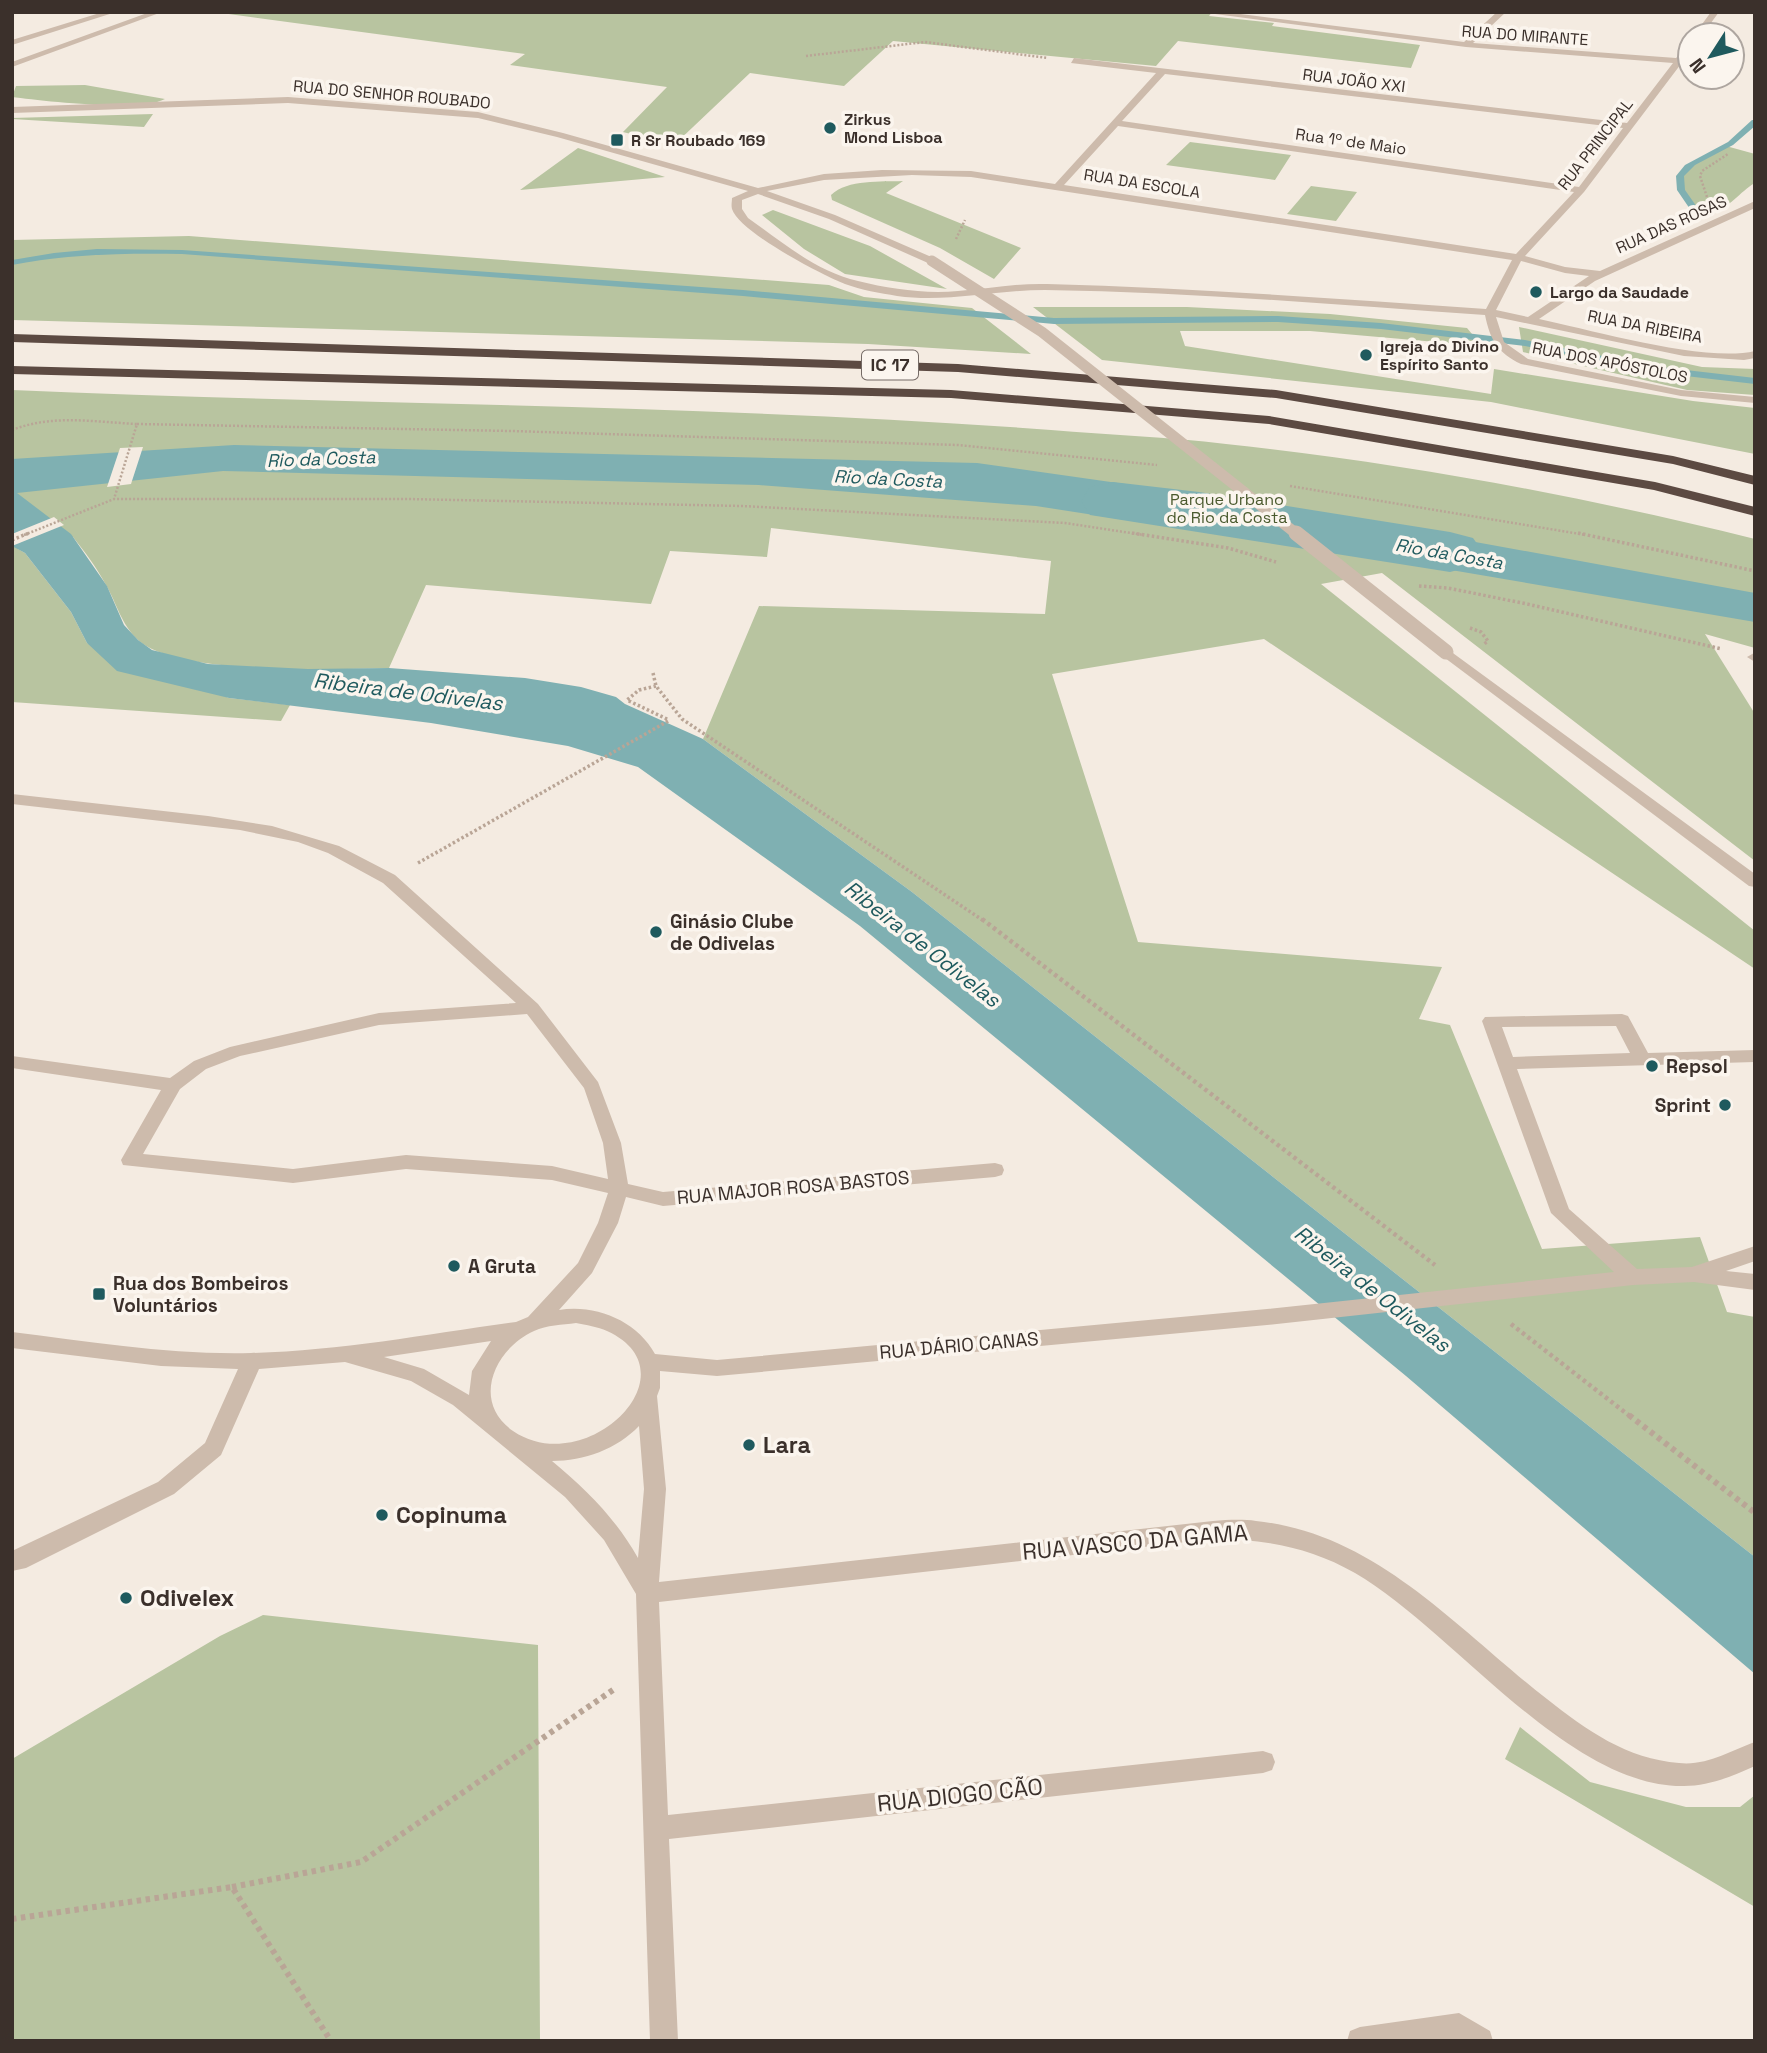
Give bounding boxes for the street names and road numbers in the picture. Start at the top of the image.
street label: RUA DO MIRANTE [1461,21,1589,50]
street label: RUA JOÃO XXI [1301,64,1407,97]
street label: RUA DO SENHOR ROUBADO [292,75,492,114]
street label: RUA PRINCIPAL [1553,94,1638,194]
street label: Rua 1º de Maio [1294,123,1408,160]
street label: RUA DA ESCOLA [1082,164,1202,203]
street label: RUA DAS ROSAS [1612,191,1730,258]
street label: RUA DA RIBEIRA [1586,305,1704,348]
street label: RUA DOS APÓSTOLOS [1530,337,1690,388]
road number: IC 17 [862,351,918,380]
street label: RUA MAJOR ROSA BASTOS [676,1165,910,1210]
street label: RUA DÁRIO CANAS [878,1326,1040,1365]
street label: RUA VASCO DA GAMA [1021,1517,1249,1567]
street label: RUA DIOGO CÃO [876,1771,1044,1819]

